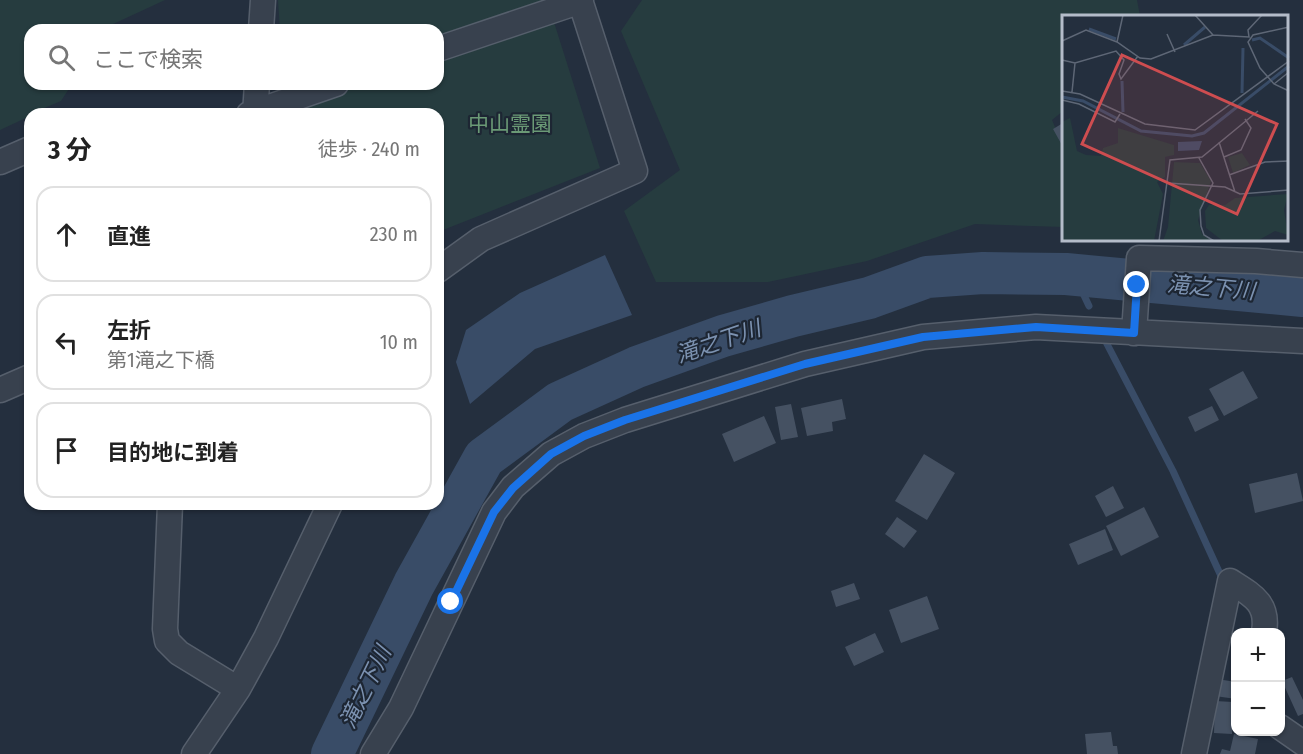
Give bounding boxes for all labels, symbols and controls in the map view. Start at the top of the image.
inset map [1062,15,1288,242]
search box [24,24,444,90]
icon: search [45,41,78,74]
text: ここで検索 [93,46,203,73]
park label: 中山霊園 [468,111,552,137]
text: 3 分 [48,135,92,166]
text: 徒歩 · 240 m [318,137,420,161]
icon: ahead [50,218,83,251]
text: 230 m [370,222,418,246]
text: 直進 [107,223,151,250]
water label: 滝之下川 [1166,270,1258,305]
route end [1123,271,1149,297]
water label: 滝之下川 [672,314,766,369]
text: 左折 [107,317,151,344]
icon: left [50,326,83,359]
text: 10 m [380,330,418,354]
text: 第1滝之下橋 [107,348,215,372]
icon: arrive [50,434,83,467]
text: 目的地に到着 [107,439,239,466]
route start [437,588,463,614]
map controls [1231,628,1285,736]
button: + [1231,628,1285,682]
water label: 滝之下川 [334,640,398,733]
button: − [1231,682,1285,736]

